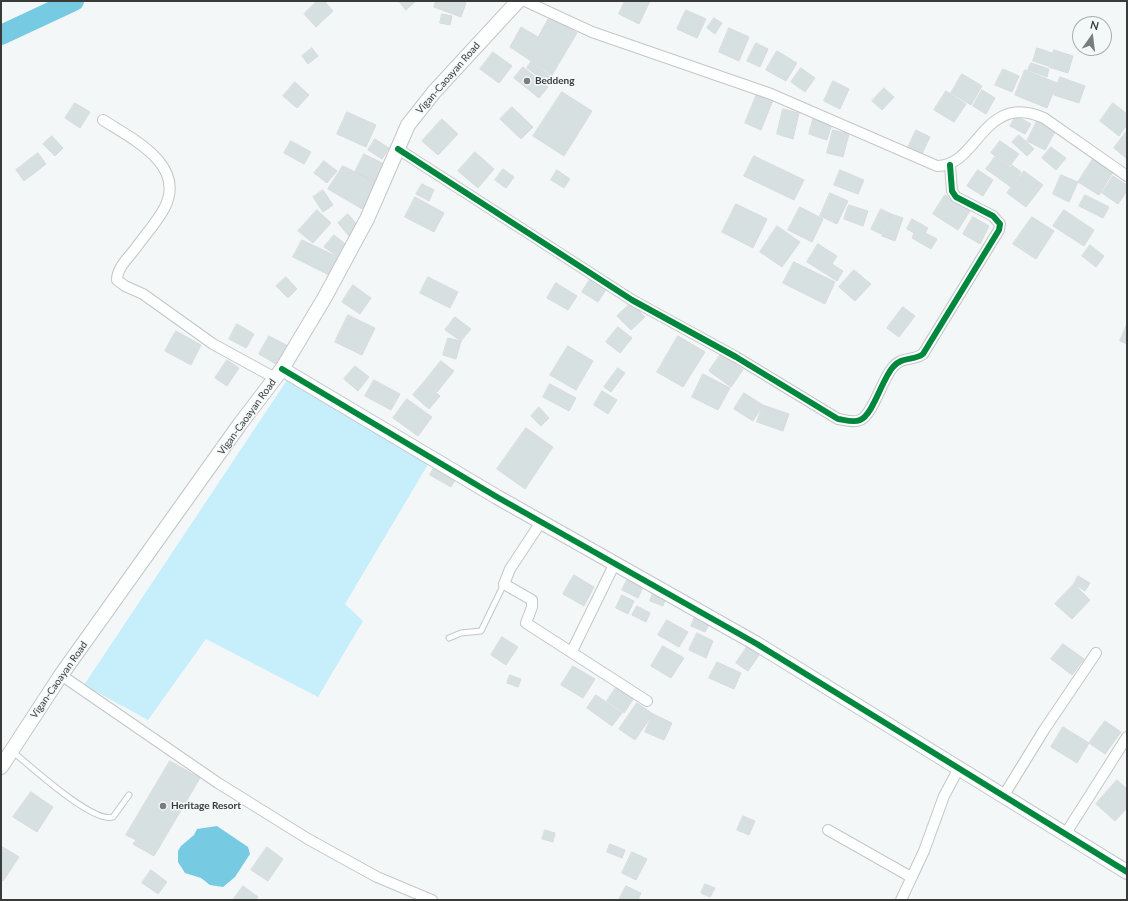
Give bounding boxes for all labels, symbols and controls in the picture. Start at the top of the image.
north arrow [1072,16,1112,56]
text: N [1089,18,1100,32]
street label: Vigan-Caoayan Road [414,40,482,116]
place label: Beddeng [535,75,574,87]
marker: Beddeng [522,76,532,86]
street label: Vigan-Caoayan Road [215,377,279,457]
street label: Vigan-Caoayan Road [28,639,90,721]
place label: Heritage Resort [171,800,241,812]
marker: Heritage Resort [158,801,168,811]

